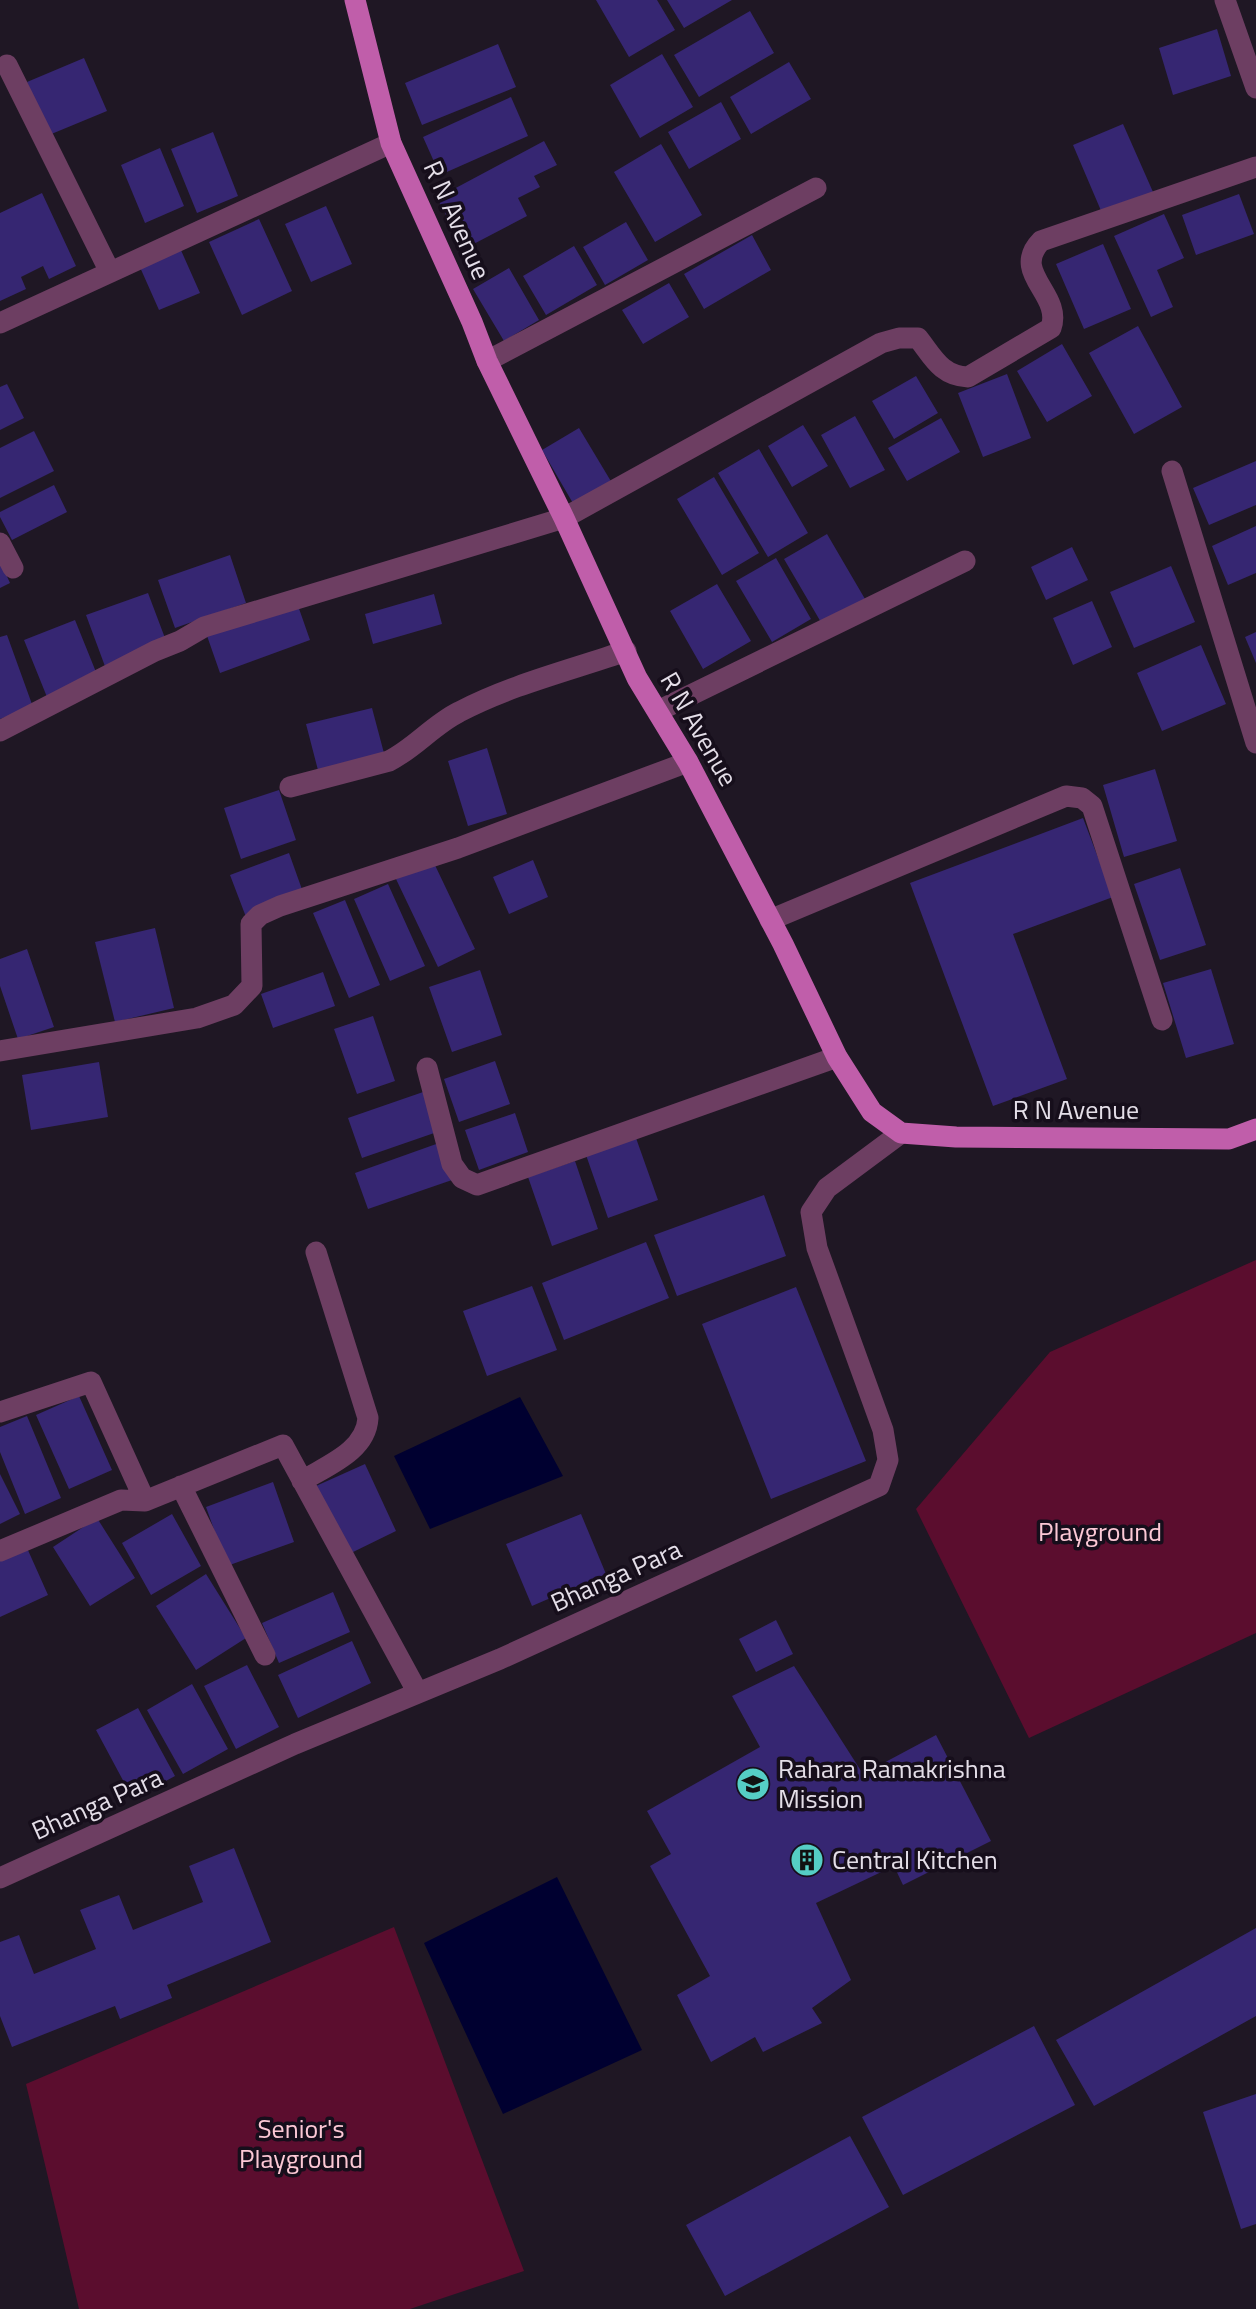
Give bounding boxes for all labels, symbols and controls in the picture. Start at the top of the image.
street label: R N Avenue [414,154,501,285]
street label: R N Avenue [651,664,748,793]
street label: R N Avenue [1013,1090,1139,1129]
park label: Playground [1038,1512,1162,1551]
street label: Bhanga Para [544,1529,687,1622]
place label: Rahara Ramakrishna Mission [778,1749,1006,1818]
street label: Bhanga Para [25,1757,168,1850]
school or university icon: Rahara Ramakrishna Mission [734,1765,772,1803]
place label: Central Kitchen [832,1840,998,1879]
building icon: Central Kitchen [788,1841,826,1879]
park label: Senior's Playground [239,2109,363,2178]

